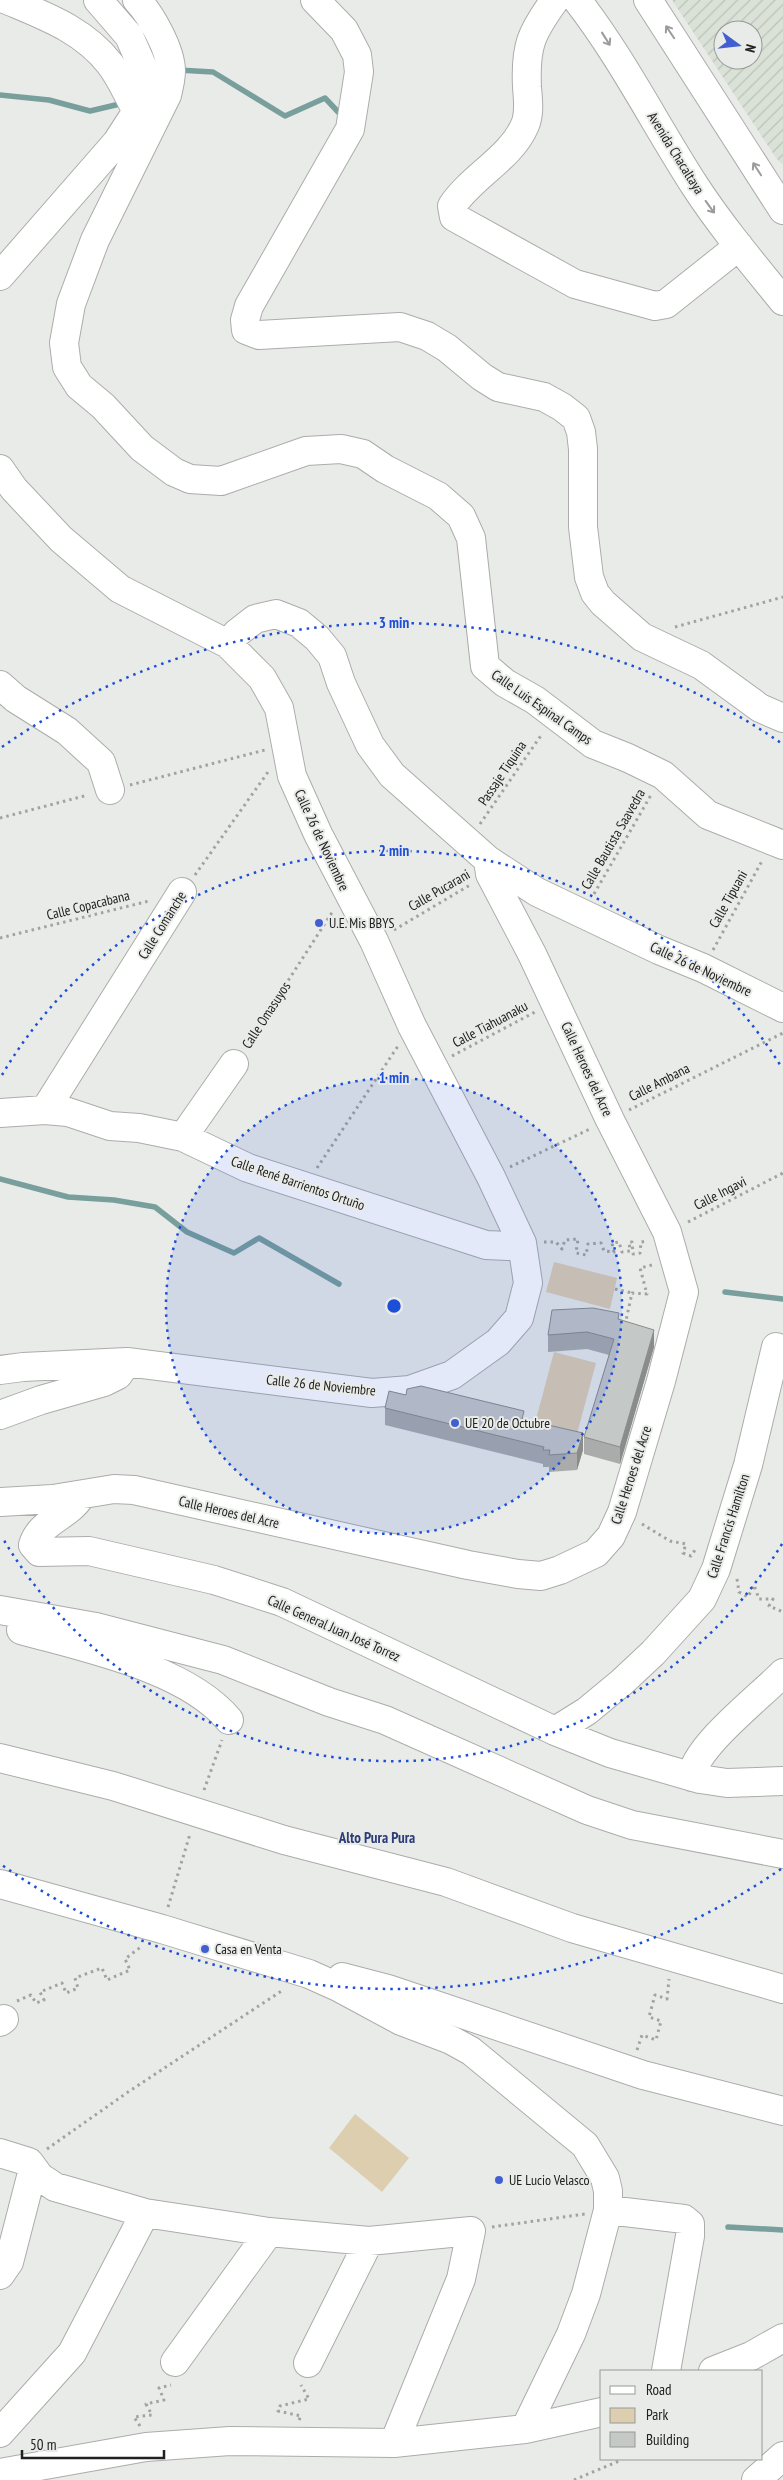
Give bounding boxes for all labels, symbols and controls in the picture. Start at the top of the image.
north arrow [713,20,763,70]
one-way arrow [665,25,675,39]
one-way arrow [600,32,611,46]
text: N [741,42,760,54]
street label: Avenida Chacaltaya [644,109,708,197]
one-way arrow [751,163,761,177]
one-way arrow [705,200,715,214]
text: 3 min [379,613,409,632]
street label: Calle Luis Espinal Camps [488,665,596,749]
street label: Passaje Tiquina [474,737,530,809]
street label: Calle Bautista Saavedra [577,785,649,893]
street label: Calle 26 de Noviembre [291,786,353,894]
text: 2 min [379,841,409,860]
street label: Calle Pucarani [405,865,473,915]
street label: Calle Tipuani [705,867,751,931]
street label: Calle Copacabana [45,886,131,924]
street label: Calle Comanche [134,887,190,962]
place label: U.E. Mis BBYS [329,914,395,932]
marker: U.E. Mis BBYS [313,917,325,929]
street label: Calle 26 de Noviembre [647,938,755,1000]
street label: Calle Omasuyos [238,978,294,1052]
street label: Calle Tiahuanaku [449,997,531,1051]
street label: Calle Heroes del Acre [557,1019,617,1119]
street label: Calle Ambana [626,1059,692,1105]
text: 1 min [379,1068,409,1087]
street label: Calle René Barrientos Ortuño [229,1152,367,1214]
street label: Calle Ingavi [691,1172,749,1214]
centre of rings [385,1297,403,1315]
street label: Calle 26 de Noviembre [265,1370,377,1400]
place label: UE 20 de Octubre [465,1414,550,1432]
marker: UE 20 de Octubre [449,1417,461,1429]
street label: Calle Heroes del Acre [607,1423,655,1527]
street label: Calle Francis Hamilton [703,1472,753,1580]
street label: Calle Heroes del Acre [177,1492,281,1532]
street label: Calle General Juan José Torrez [265,1591,403,1665]
district label: Alto Pura Pura [338,1828,415,1847]
place label: Casa en Venta [215,1940,282,1958]
marker: Casa en Venta [199,1943,211,1955]
place label: UE Lucio Velasco [509,2171,590,2189]
marker: UE Lucio Velasco [493,2174,505,2186]
legend [600,2370,763,2460]
text: Road [646,2380,672,2399]
text: Park [646,2405,668,2424]
scale bar [22,2428,165,2460]
text: Building [646,2430,689,2449]
text: 50 m [30,2435,56,2454]

